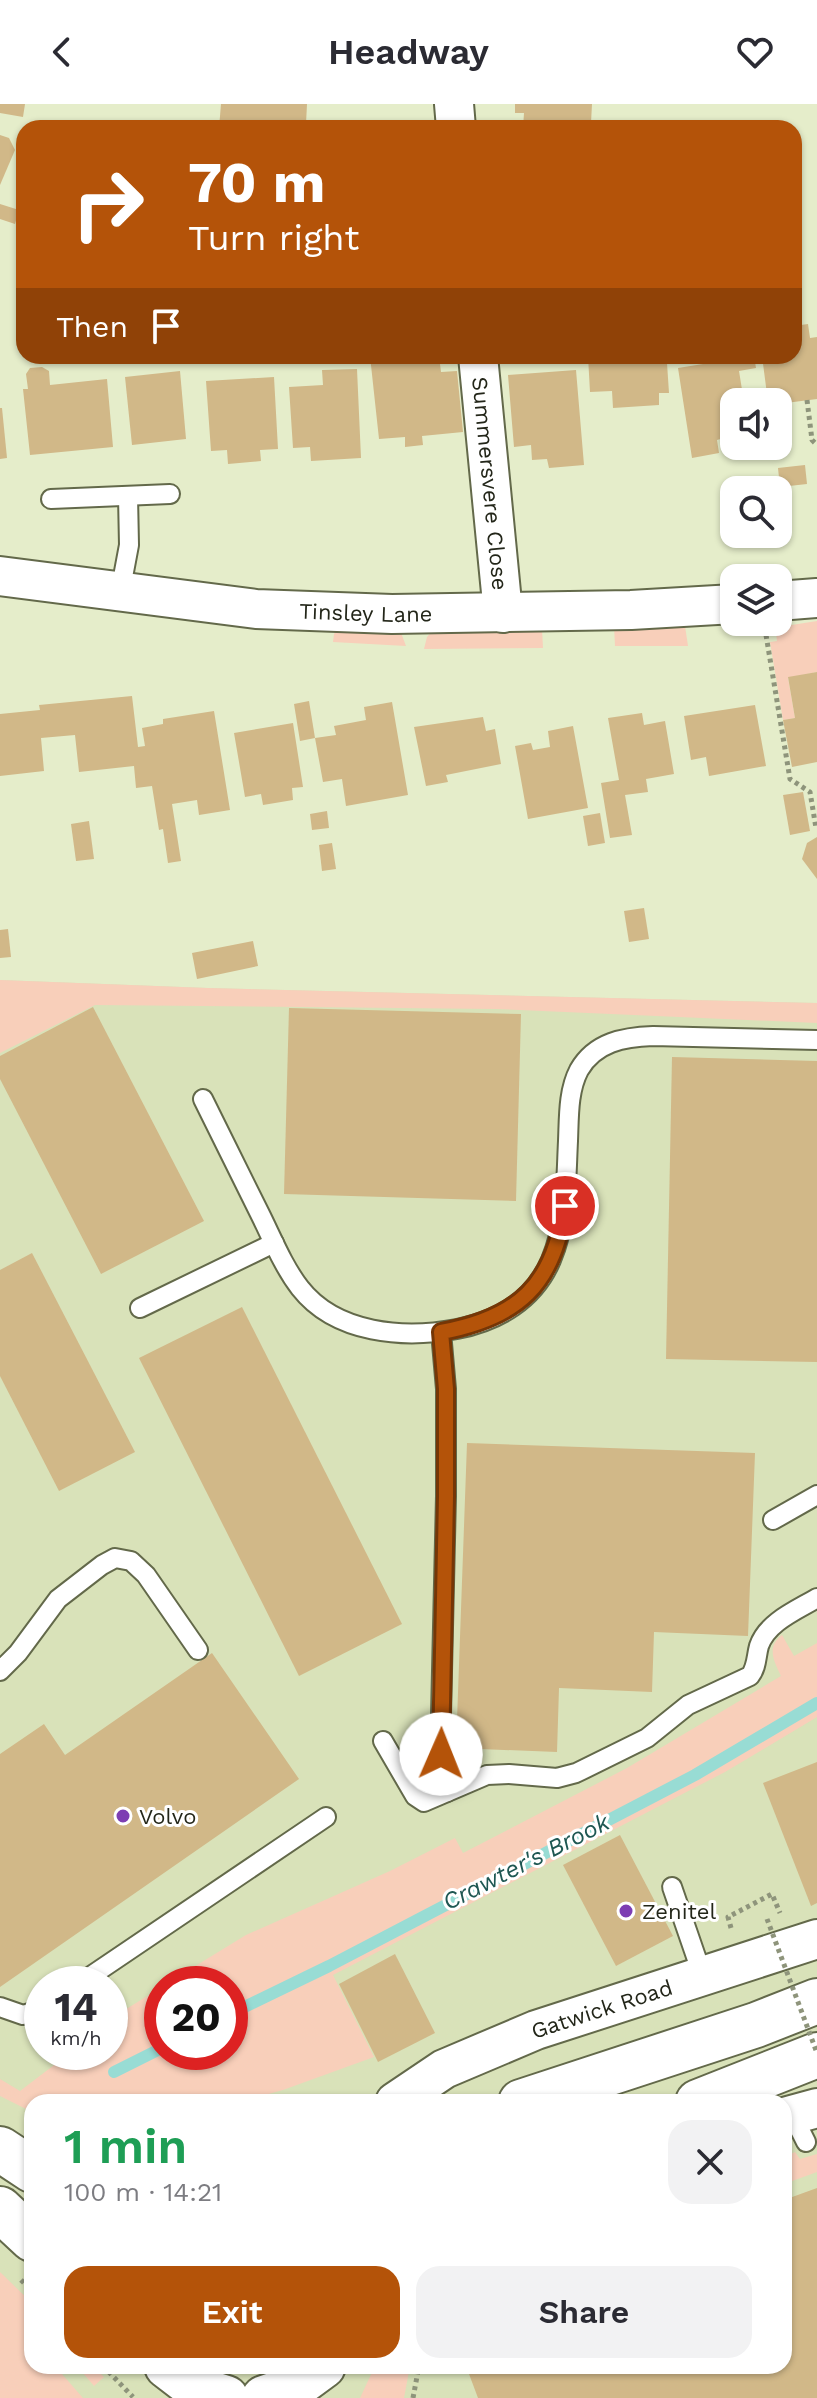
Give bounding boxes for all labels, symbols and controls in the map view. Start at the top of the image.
icon: back [40,30,84,74]
icon: heart [733,30,777,74]
text: Headway [328,31,489,73]
text: 70 m [188,150,325,216]
icon: right [56,152,160,256]
text: Turn right [188,217,359,259]
icon: arrive [144,304,188,348]
text: Then [56,309,128,344]
street label: Summersvere Close [468,375,513,591]
map controls [720,388,792,636]
button: sound [720,388,792,460]
button: search [720,476,792,548]
button: layers [720,564,792,636]
street label: Tinsley Lane [299,598,433,627]
pin [531,1172,599,1240]
icon: arrive [543,1184,587,1228]
position arrow [399,1712,483,1796]
place label: Volvo [139,1804,196,1829]
marker: Volvo [114,1807,132,1825]
water label: Crawter's Brook [438,1807,615,1916]
place label: Zenitel [642,1899,716,1924]
marker: Zenitel [617,1902,635,1920]
speed limit sign: 20 [144,1966,248,2070]
street label: Gatwick Road [528,1974,675,2043]
text: 14 [54,1984,98,2031]
text: km/h [50,2026,102,2050]
text: 1 min [64,2118,187,2175]
button: close [668,2120,752,2204]
text: 100 m · 14:21 [64,2177,222,2207]
button: Exit [64,2266,400,2358]
button: Share [416,2266,752,2358]

